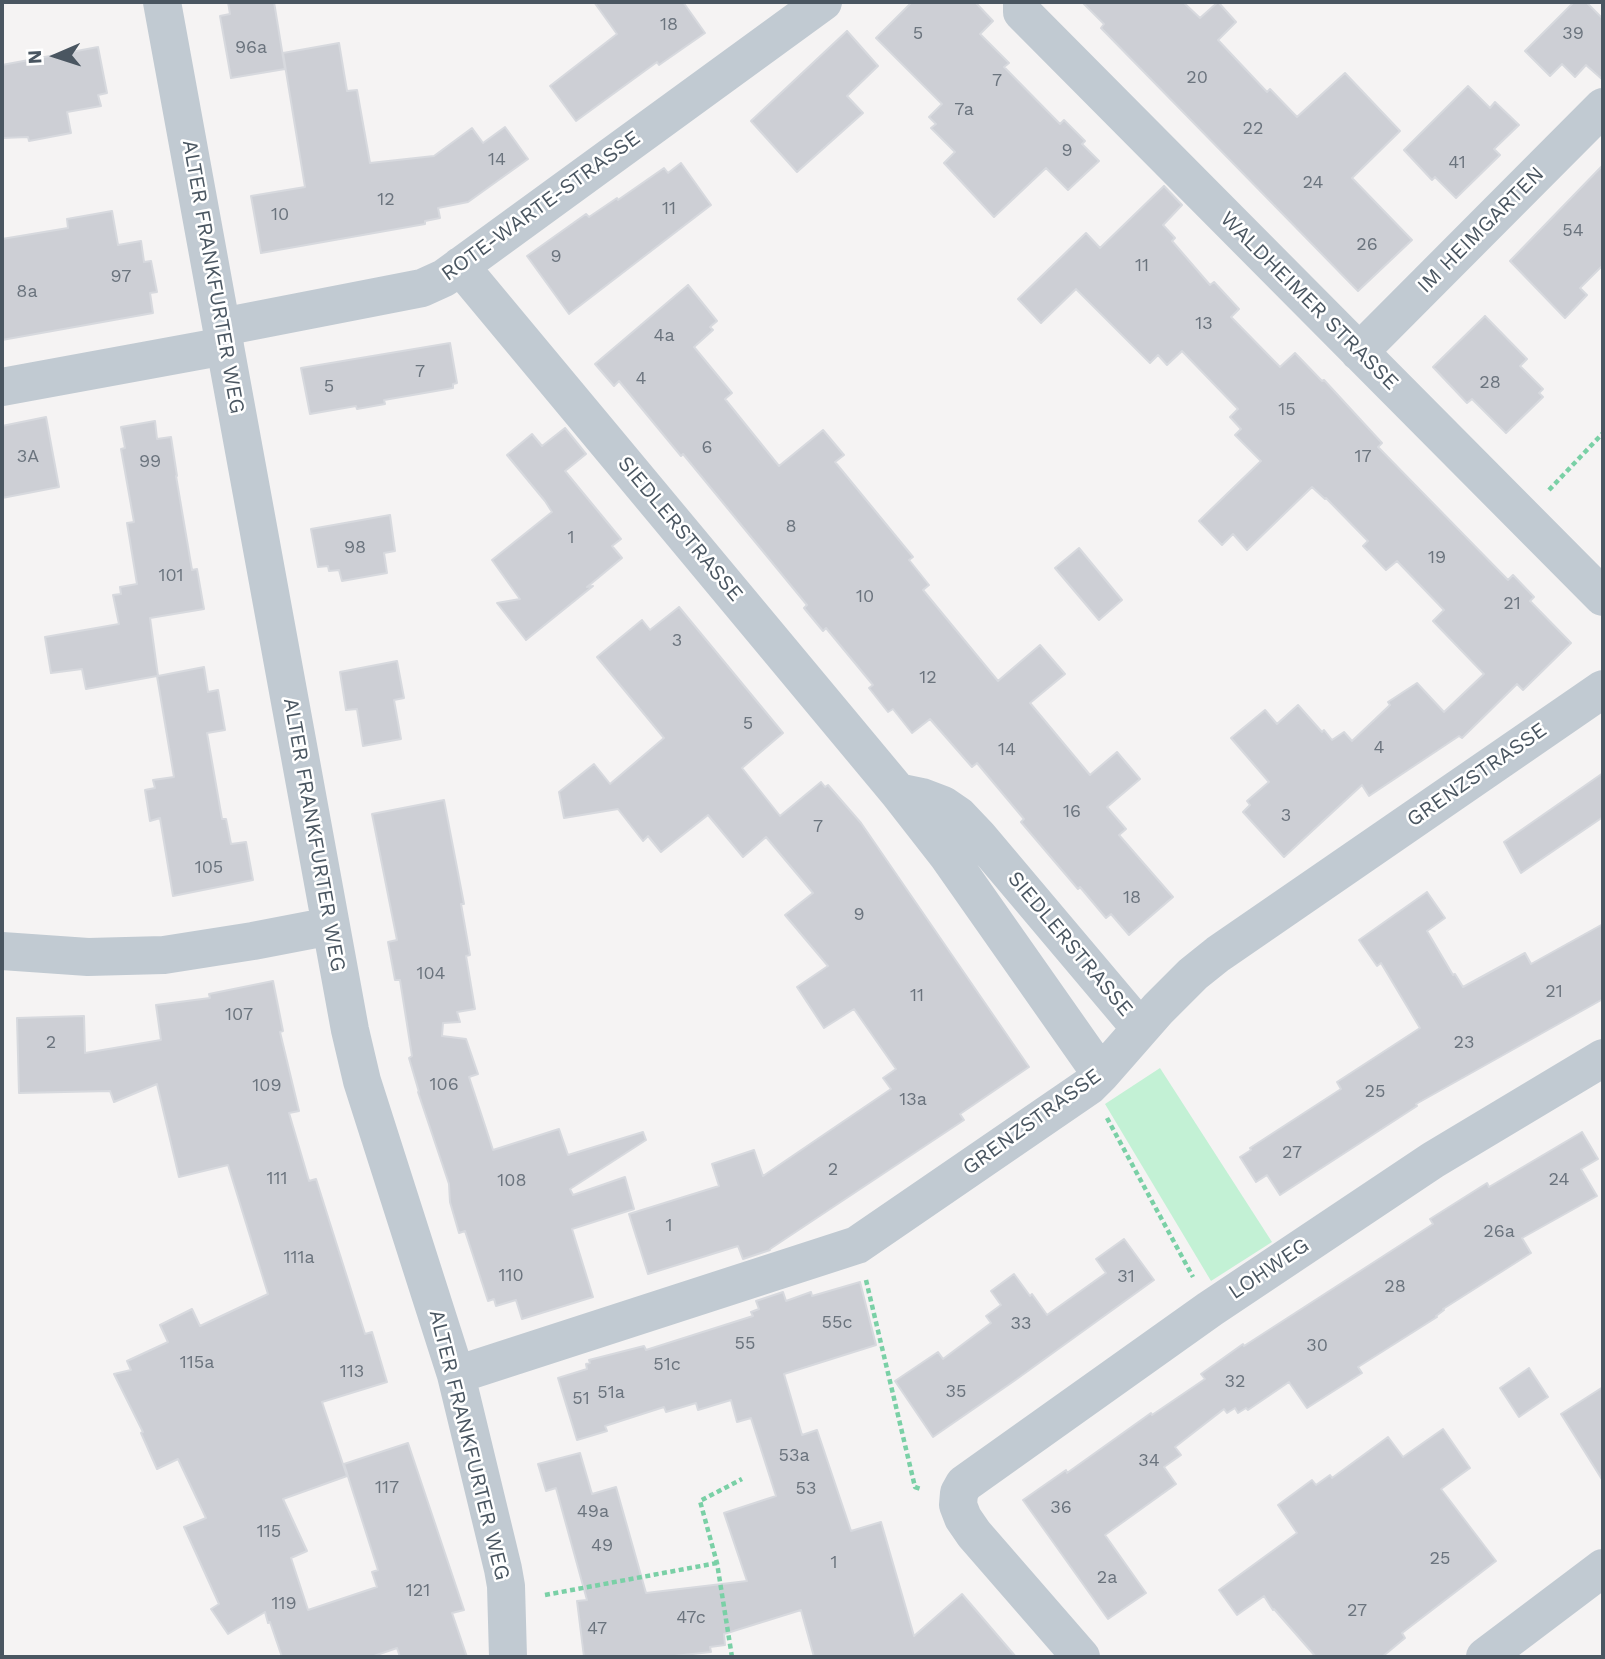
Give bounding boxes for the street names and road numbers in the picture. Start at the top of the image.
street label: ROTE-WARTE-STRASSE [437,125,645,287]
street label: ALTER FRANKFURTER WEG [176,138,250,416]
street label: IM HEIMGARTEN [1413,162,1549,298]
street label: WALDHEIMER STRASSE [1215,207,1403,395]
street label: SIEDLERSTRASSE [612,451,748,607]
street label: ALTER FRANKFURTER WEG [277,696,351,974]
street label: GRENZSTRASSE [1402,717,1552,833]
street label: SIEDLERSTRASSE [1002,866,1138,1022]
street label: GRENZSTRASSE [958,1063,1106,1181]
street label: LOHWEG [1224,1233,1314,1305]
street label: ALTER FRANKFURTER WEG [423,1307,515,1583]

